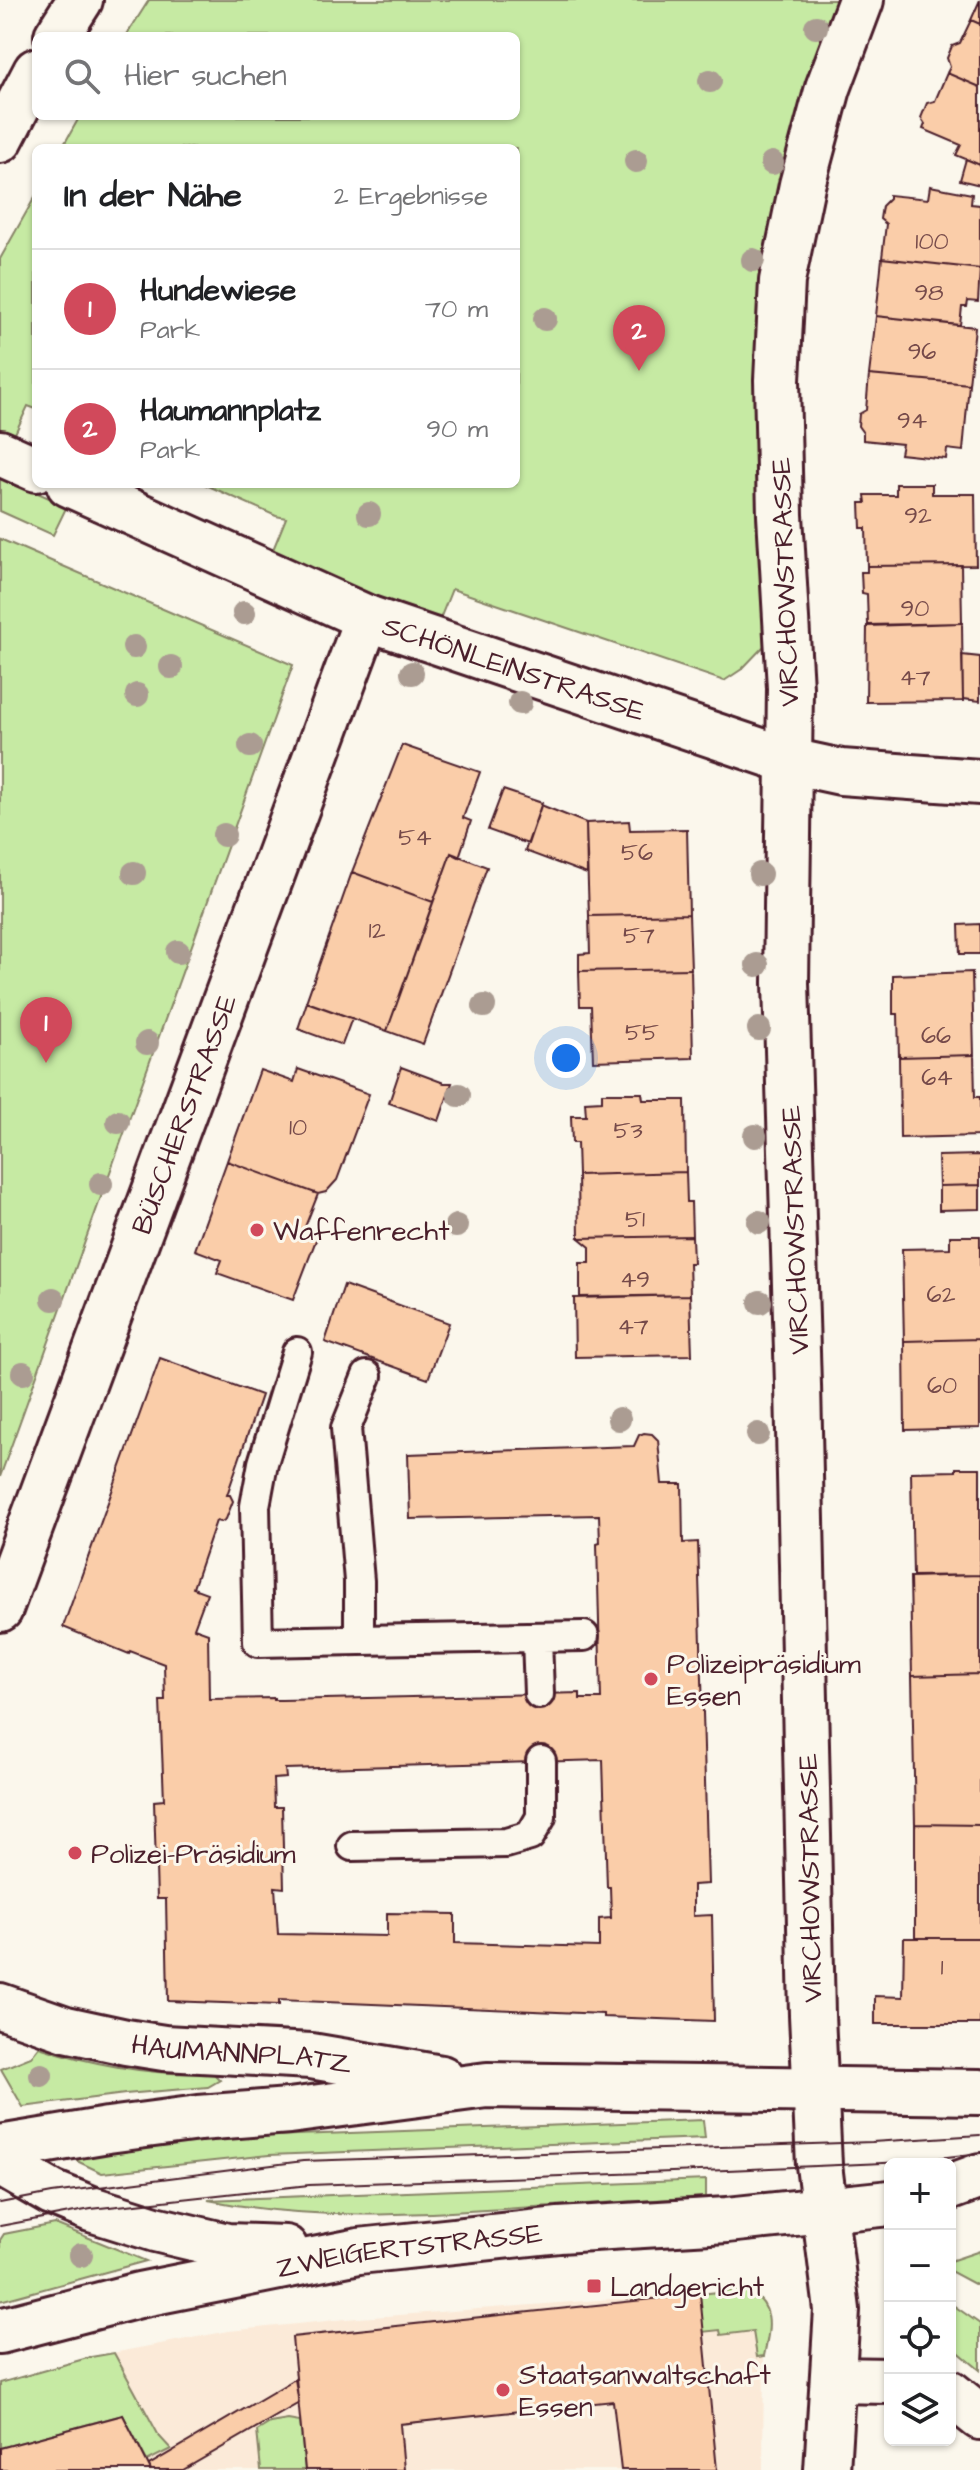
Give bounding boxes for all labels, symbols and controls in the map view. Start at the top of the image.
search box [32,32,520,120]
icon: search [60,54,104,98]
text: Hier suchen [124,55,287,97]
text: In der Nähe [64,172,242,220]
text: 2 Ergebnisse [334,178,488,214]
house number: 100 [915,225,949,259]
text: Hundewiese [140,270,296,312]
house number: 98 [914,276,944,310]
text: 1 [88,291,92,327]
text: 70 m [425,291,488,327]
pin: 2 [613,305,665,371]
text: Park [140,312,200,348]
house number: 96 [908,335,936,369]
text: Haumannplatz [140,390,321,432]
house number: 94 [897,404,927,438]
text: 2 [83,411,97,447]
text: 90 m [426,411,488,447]
text: Park [140,432,200,468]
street label: VIRCHOWSTRASSE [762,456,809,707]
house number: 92 [904,499,932,533]
house number: 90 [901,592,929,626]
street label: SCHÖNLEINSTRASSE [377,607,650,732]
house number: 47 [899,661,931,695]
house number: 54 [398,821,432,855]
house number: 56 [621,836,653,870]
house number: 12 [369,914,386,948]
house number: 57 [623,919,655,953]
street label: BÜSCHERSTRASSE [123,989,247,1240]
pin: 1 [20,997,72,1063]
house number: 55 [625,1016,659,1050]
house number: 66 [921,1019,951,1053]
your location [546,1038,586,1078]
house number: 64 [921,1061,953,1095]
street label: VIRCHOWSTRASSE [772,1104,819,1355]
house number: 10 [289,1111,307,1145]
house number: 53 [613,1114,643,1148]
house number: 51 [625,1203,645,1237]
place label: Waffenrecht [273,1212,450,1251]
marker: Waffenrecht [248,1221,266,1239]
house number: 49 [620,1263,650,1297]
house number: 62 [927,1278,956,1312]
house number: 47 [617,1310,649,1344]
house number: 60 [927,1369,957,1403]
place label: Polizeipräsidium Essen [667,1645,861,1716]
marker: Polizeipräsidium Essen [642,1670,660,1688]
street label: VIRCHOWSTRASSE [789,1752,832,2003]
place label: Polizei-Präsidium [91,1835,296,1874]
marker: Polizei-Präsidium [66,1844,84,1862]
house number: 1 [940,1951,944,1985]
street label: HAUMANNPLATZ [129,2025,355,2084]
map controls [884,2158,956,2446]
button: + [884,2158,956,2230]
street label: ZWEIGERTSTRASSE [273,2214,545,2288]
button: − [884,2230,956,2302]
place label: Landgericht [610,2268,765,2308]
marker: Landgericht [585,2277,603,2295]
button: locate [884,2302,956,2374]
place label: Staatsanwaltschaft Essen [519,2356,772,2427]
button: layers [884,2374,956,2446]
marker: Staatsanwaltschaft Essen [494,2381,512,2399]

